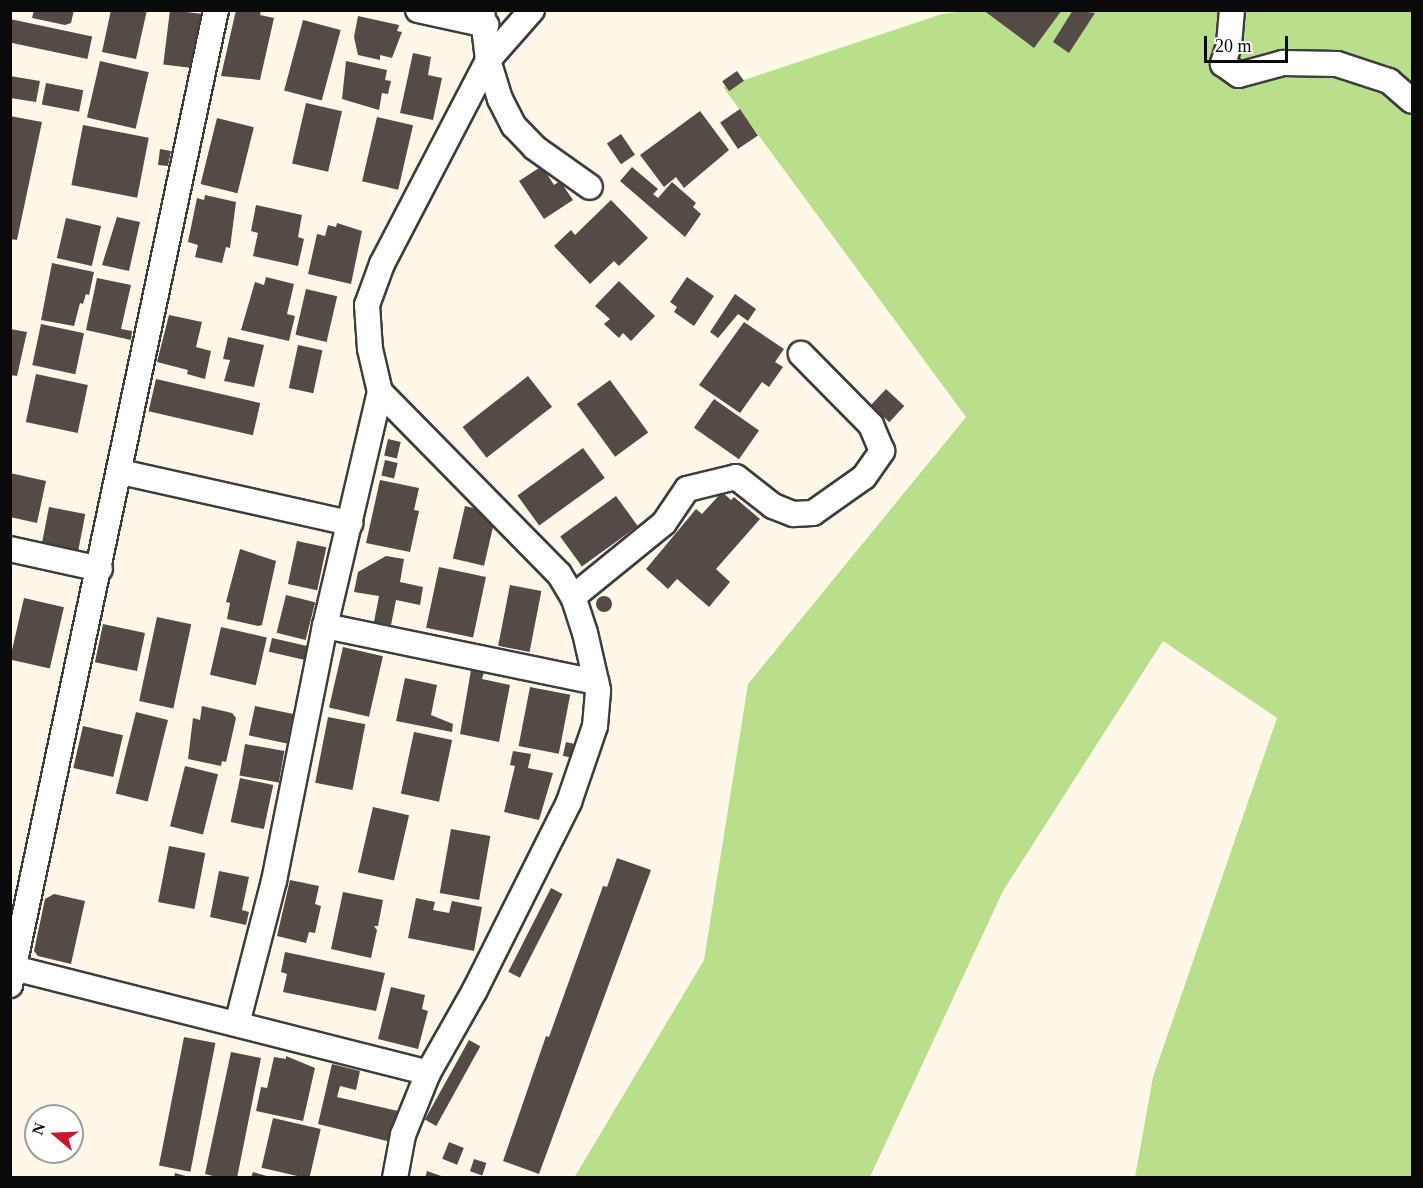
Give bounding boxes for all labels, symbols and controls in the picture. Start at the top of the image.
scale bar [1207,24,1291,62]
text: 20 m [1215,36,1252,56]
north arrow [24,1104,84,1164]
text: N [28,1120,48,1137]

